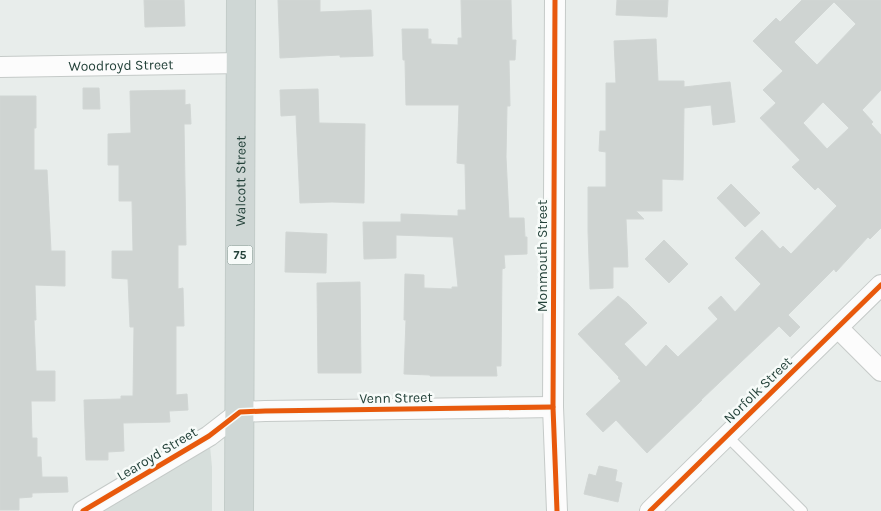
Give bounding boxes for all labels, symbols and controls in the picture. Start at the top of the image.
street label: Woodroyd Street [68,56,174,74]
street label: Walcott Street [232,136,249,227]
street label: Monmouth Street [534,200,551,312]
road number: 75 [228,246,252,264]
street label: Norfolk Street [720,353,796,427]
street label: Venn Street [359,389,433,407]
street label: Learoyd Street [114,423,200,485]

